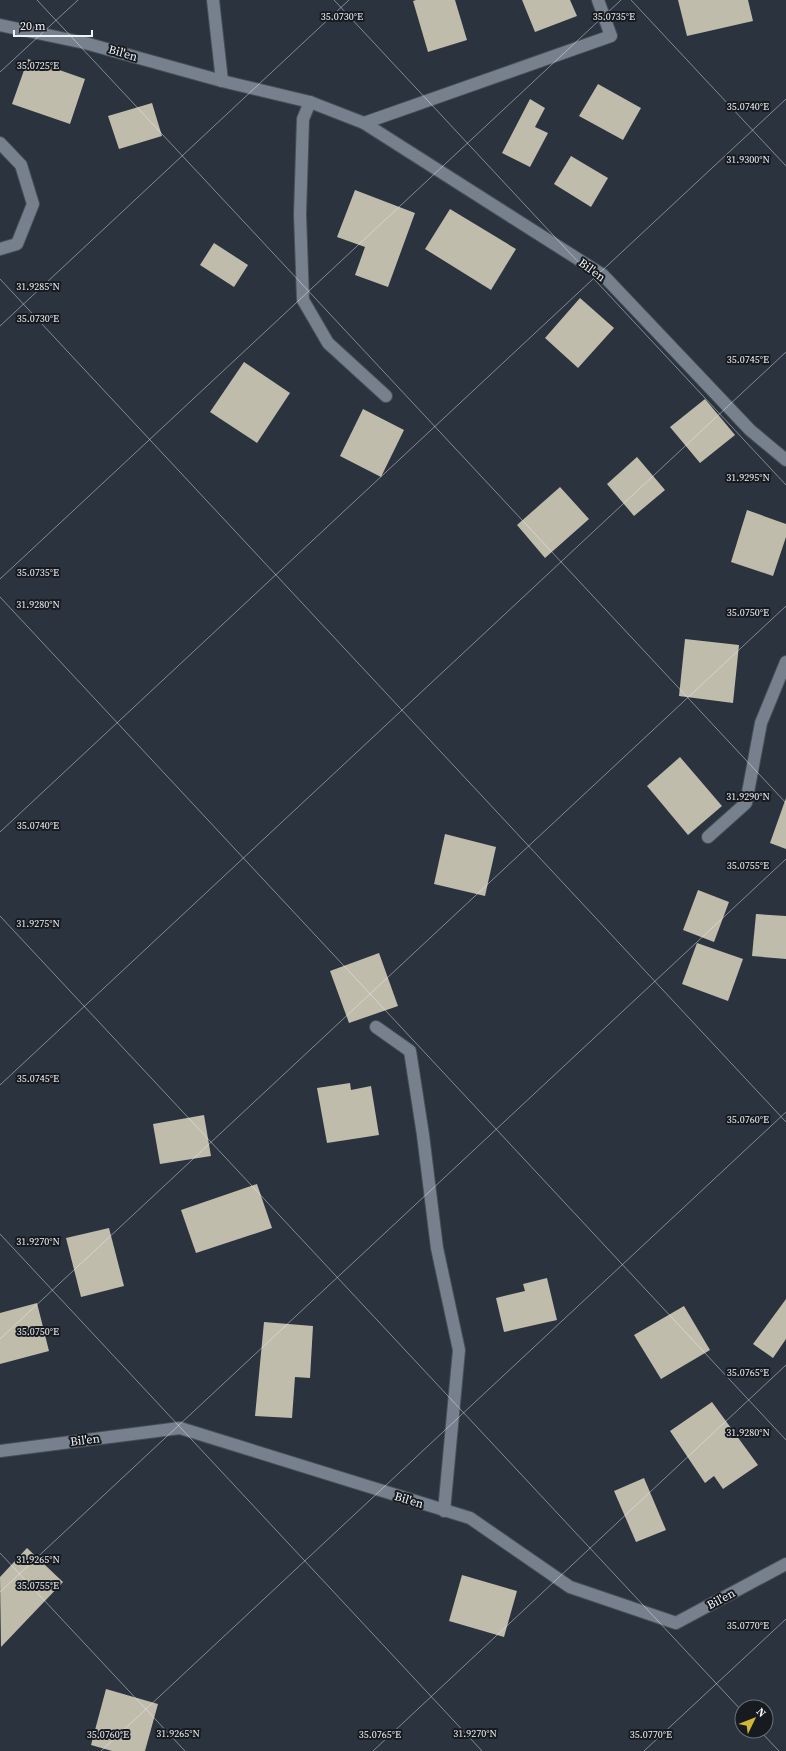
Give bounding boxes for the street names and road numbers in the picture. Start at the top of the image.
street label: Bil'en [107,41,139,65]
street label: Bil'en [575,255,609,285]
street label: Bil'en [69,1430,101,1450]
street label: Bil'en [393,1488,425,1512]
street label: Bil'en [704,1585,738,1613]

